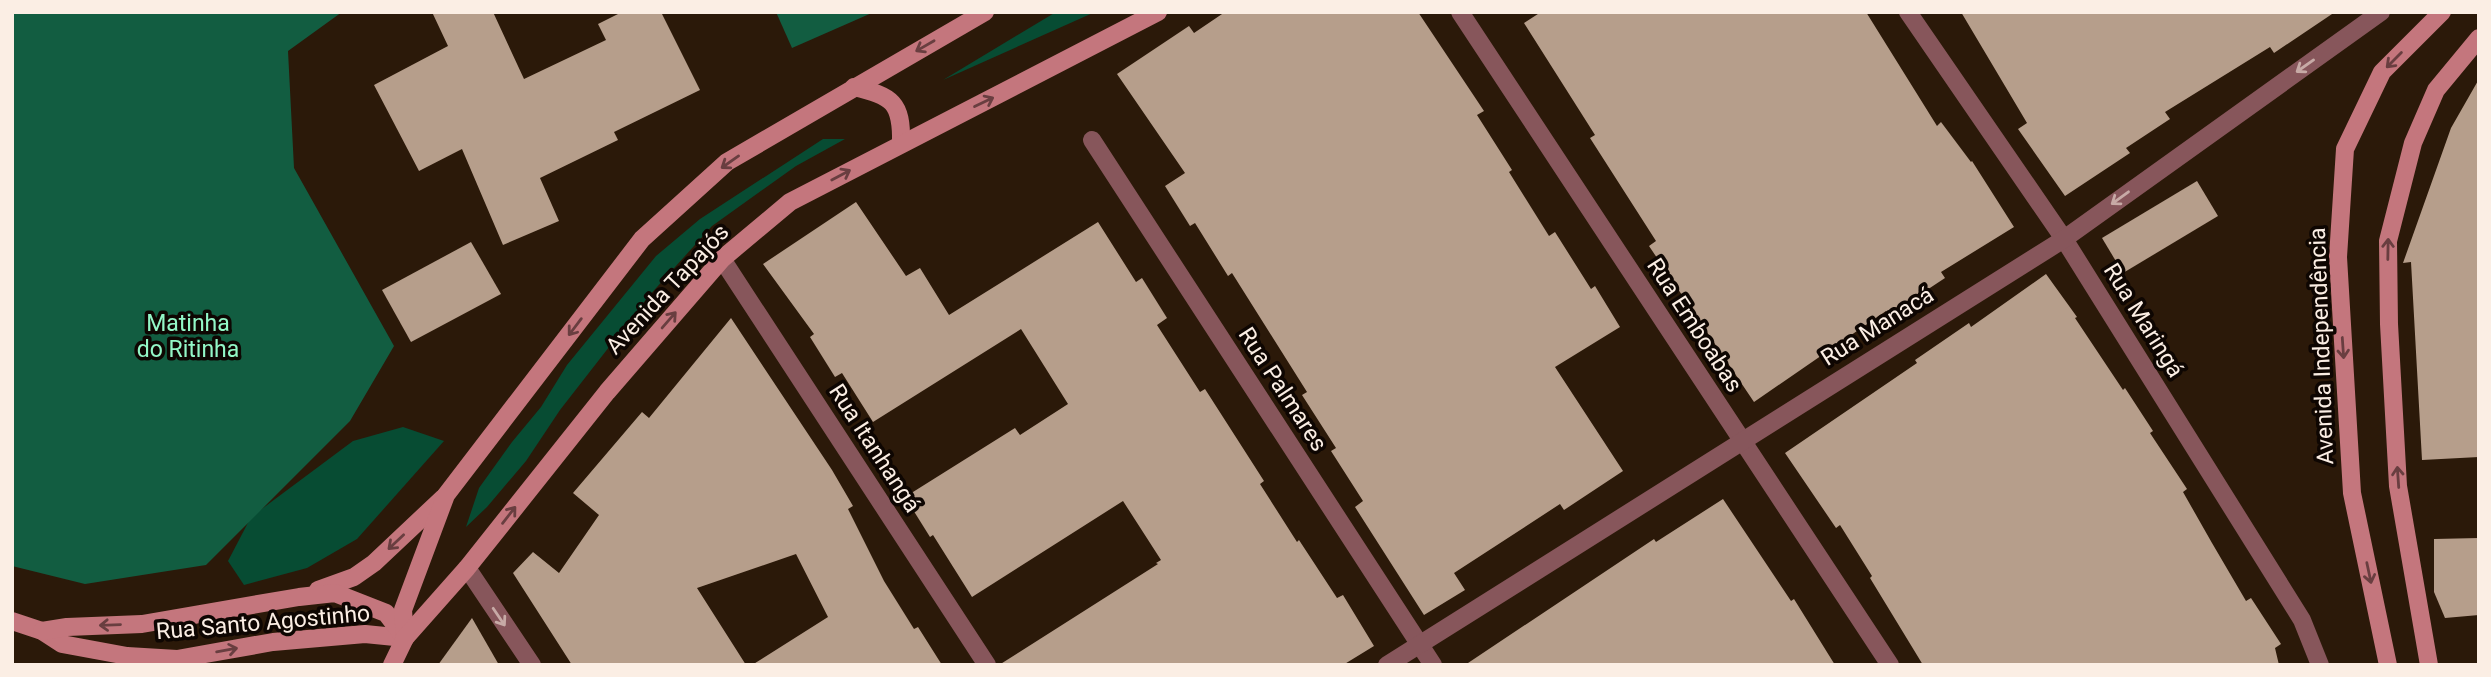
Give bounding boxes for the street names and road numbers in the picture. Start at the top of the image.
street label: Avenida Tapajós [600,219,734,360]
street label: Avenida Independência [2304,227,2339,465]
street label: Rua Emboabas [1641,253,1748,397]
street label: Rua Maringá [2098,258,2189,382]
street label: Rua Manacá [1816,281,1938,372]
street label: Rua Palmares [1233,322,1333,456]
street label: Rua Itanhangá [823,379,926,517]
street label: Rua Santo Agostinho [155,600,371,645]

